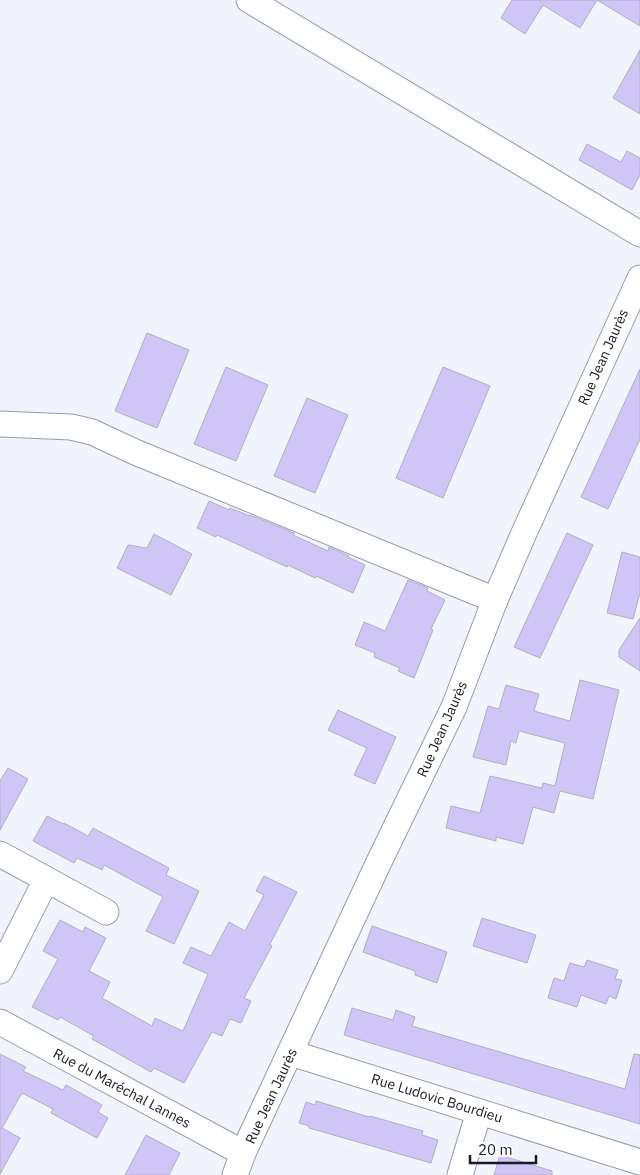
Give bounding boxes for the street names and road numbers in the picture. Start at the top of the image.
street label: Rue Jean Jaurès [574,306,632,408]
street label: Rue Jean Jaurès [413,678,471,780]
street label: Rue du Maréchal Lannes [50,1044,194,1132]
street label: Rue Jean Jaurès [241,1045,301,1147]
street label: Rue Ludovic Bourdieu [369,1069,505,1127]

